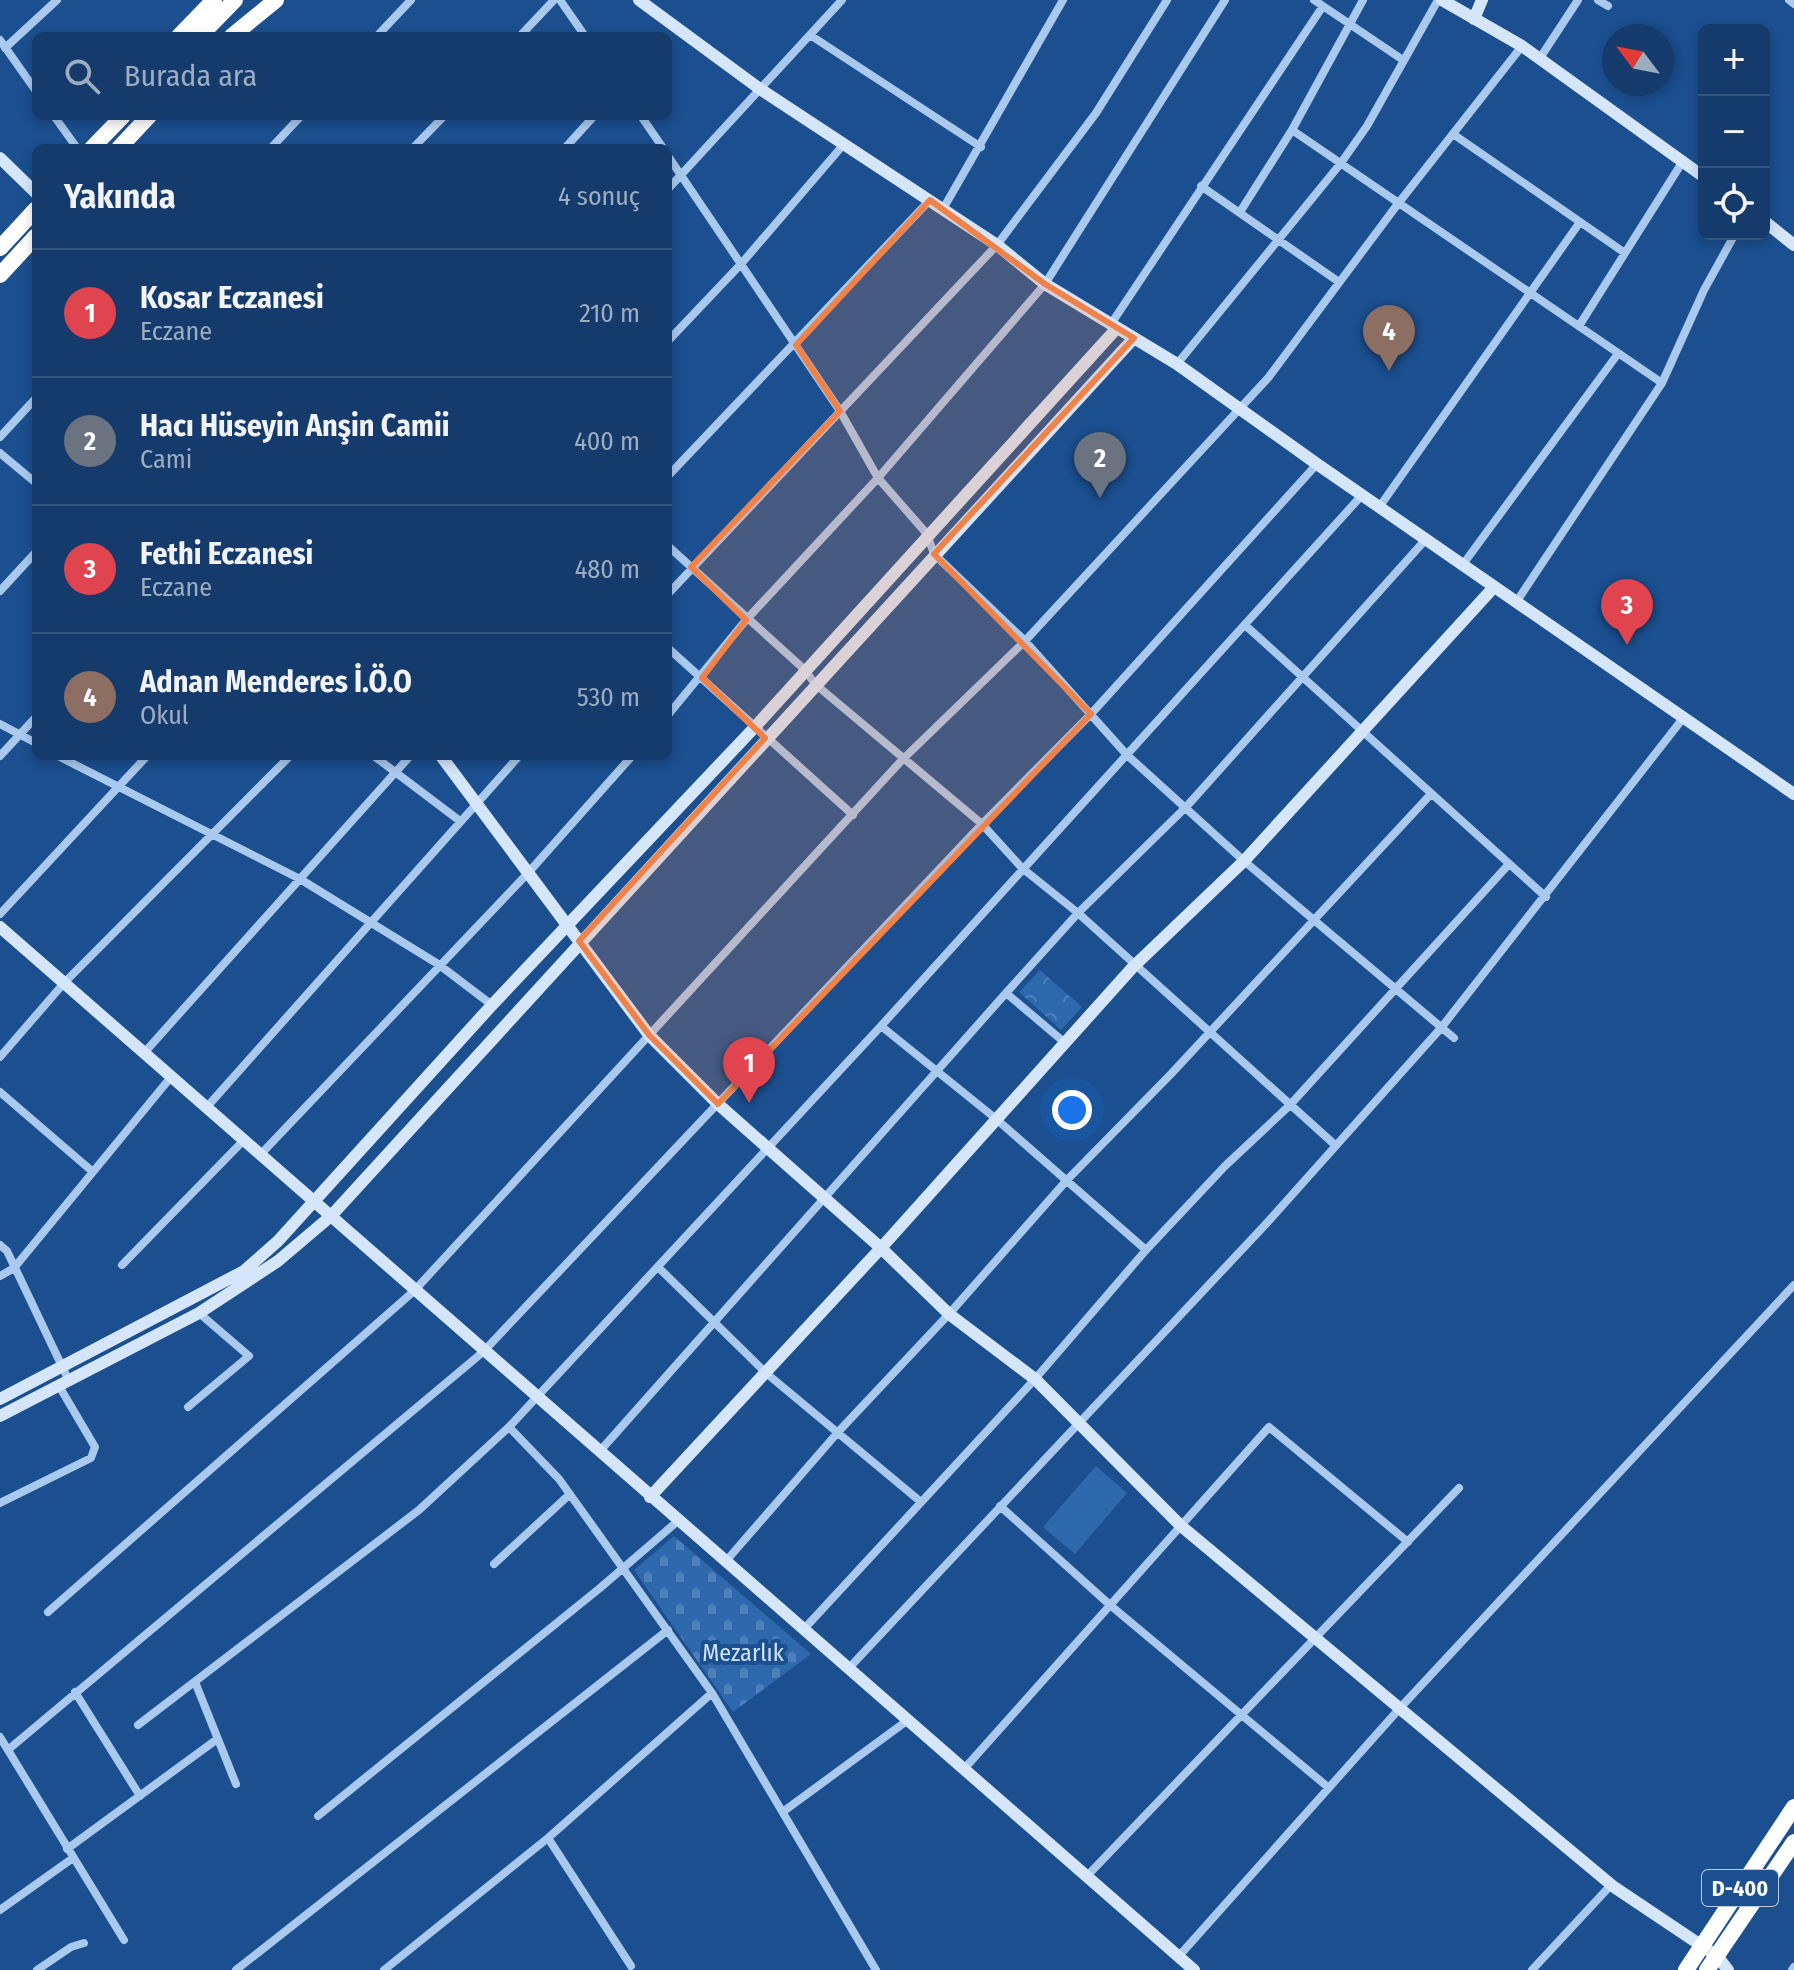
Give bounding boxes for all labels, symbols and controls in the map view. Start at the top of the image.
north arrow [1602,24,1674,96]
map controls [1698,24,1770,240]
button: + [1698,24,1770,96]
search box [32,32,672,120]
icon: search [60,54,104,98]
text: Burada ara [124,58,257,94]
button: − [1698,96,1770,168]
button: locate [1698,168,1770,240]
text: Yakında [64,176,176,217]
text: 4 sonuç [558,181,640,212]
text: Kosar Eczanesi [140,280,324,316]
text: 1 [85,298,96,329]
text: 210 m [579,298,640,329]
pin: 4 [1363,305,1415,371]
text: Eczane [140,316,212,347]
text: Hacı Hüseyin Anşin Camii [140,408,449,444]
text: 2 [84,426,96,457]
text: 400 m [574,426,640,457]
pin: 2 [1074,432,1126,498]
text: Cami [140,444,192,475]
text: Fethi Eczanesi [140,536,313,572]
text: 3 [84,554,96,585]
text: 480 m [575,554,640,585]
text: Eczane [140,572,212,603]
pin: 3 [1601,579,1653,645]
text: Adnan Menderes İ.Ö.O [140,664,412,700]
text: 4 [83,682,97,713]
text: 530 m [577,682,640,713]
text: Okul [140,700,189,731]
pin: 1 [723,1037,775,1103]
your location [1052,1090,1092,1130]
park label: Mezarlık [702,1639,785,1667]
road number: D-400 [1702,1870,1778,1906]

